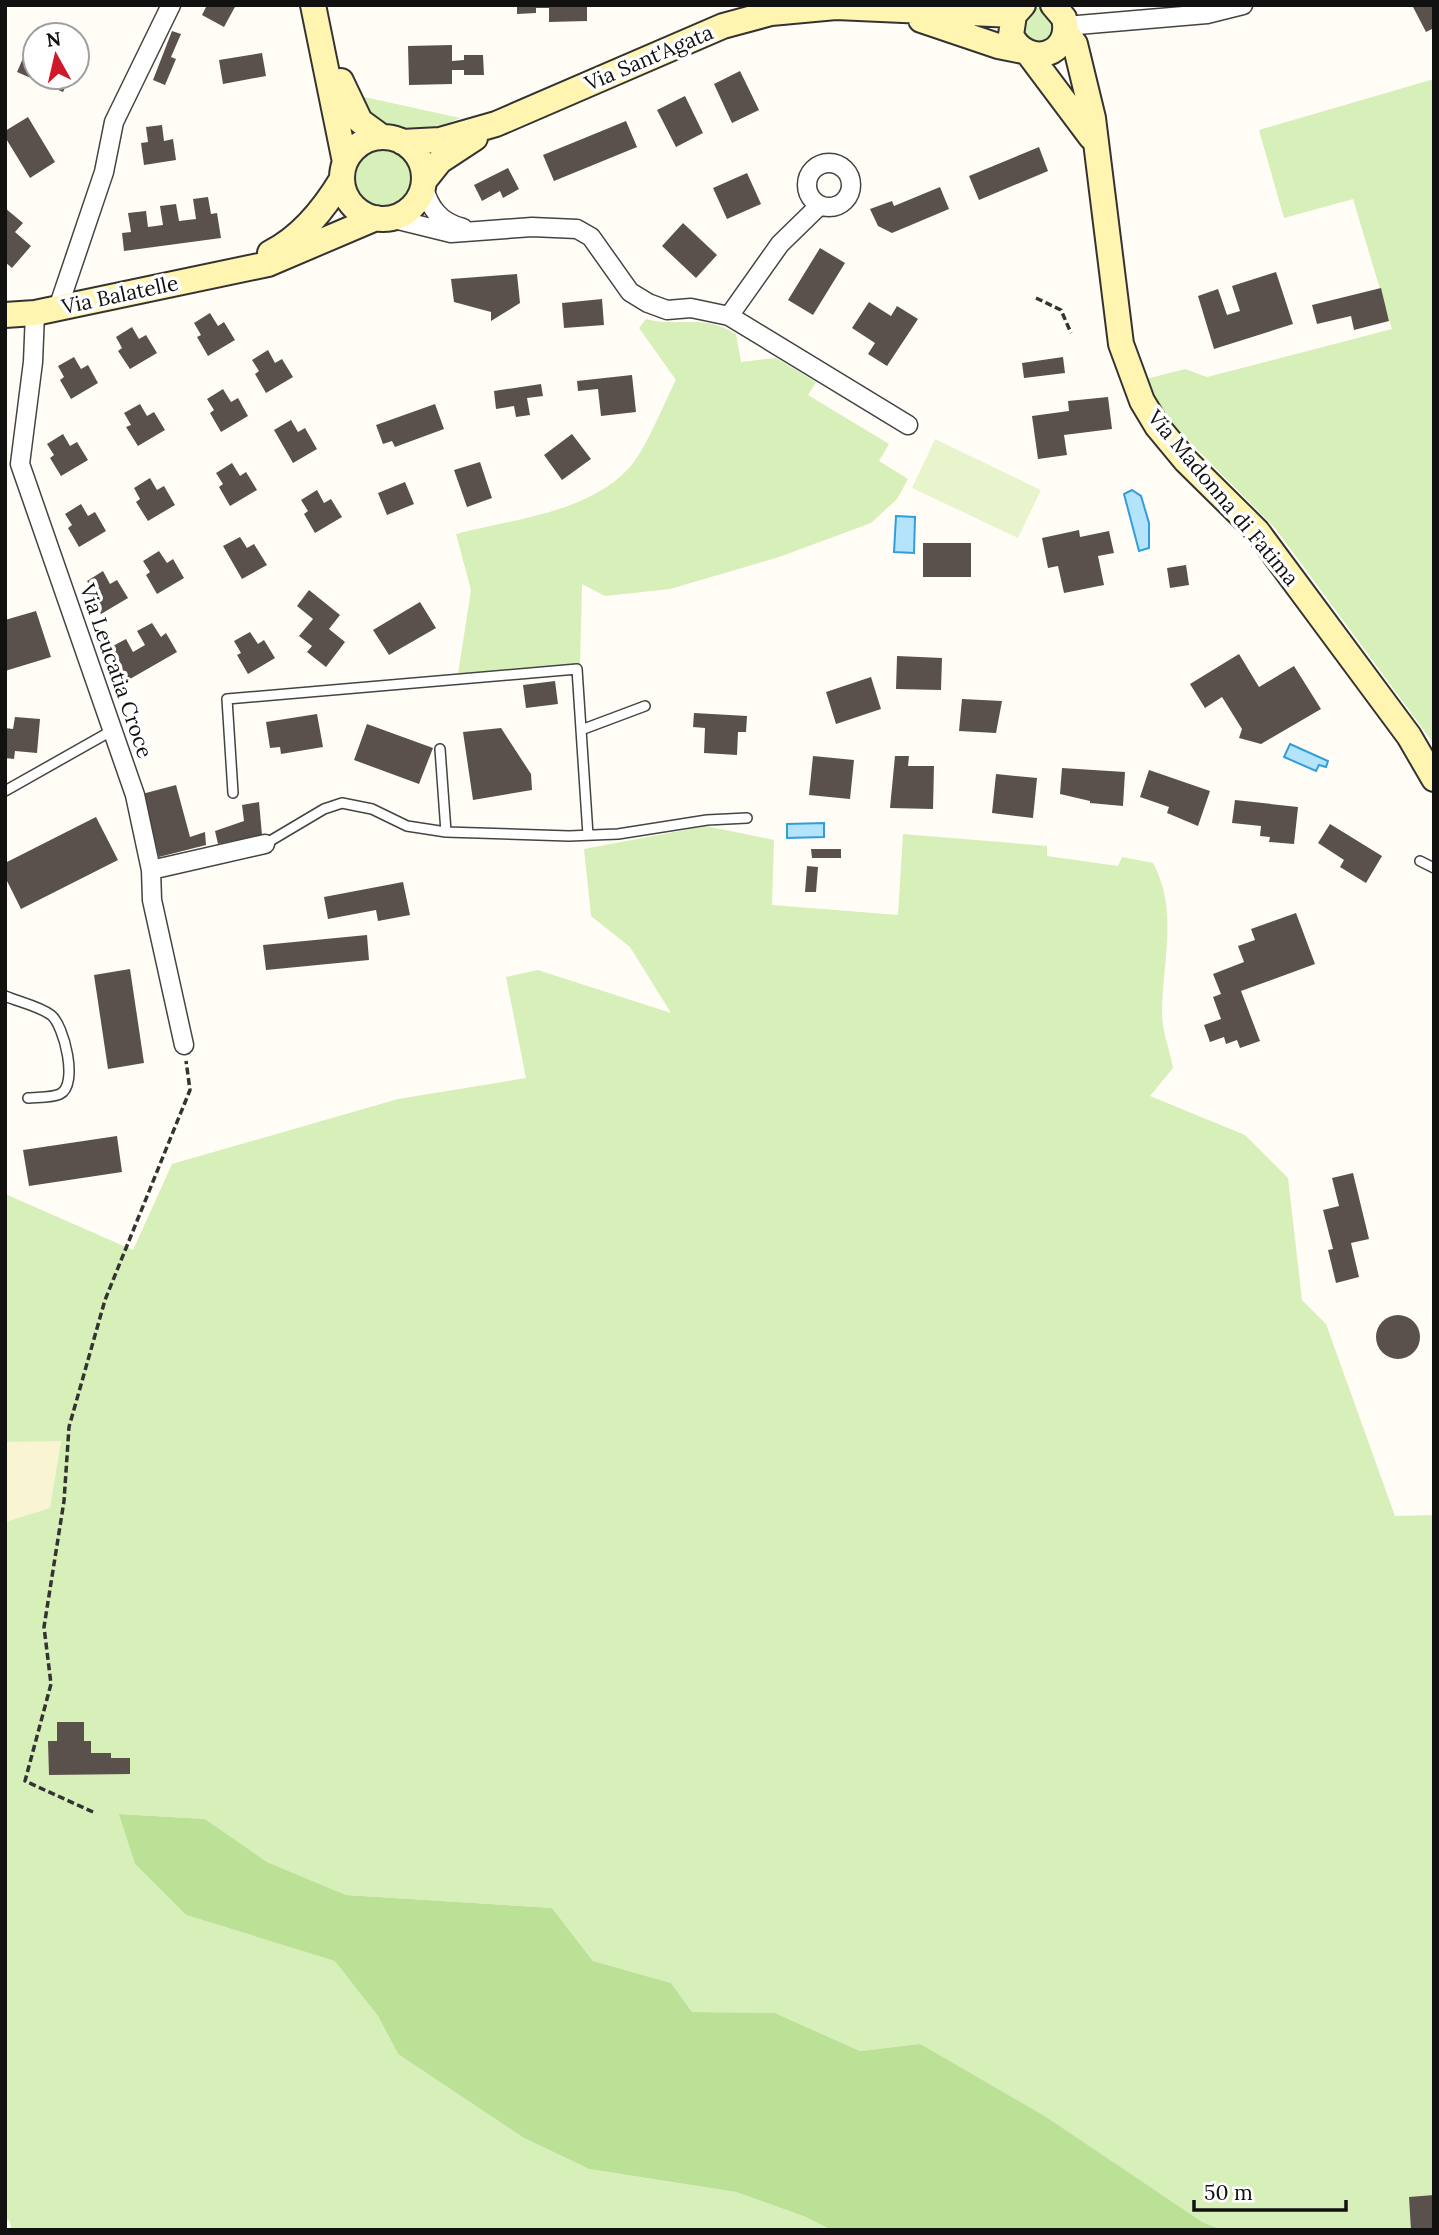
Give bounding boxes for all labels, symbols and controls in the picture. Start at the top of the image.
street label: Via Sant'Agata [580,18,717,97]
north arrow [21,21,91,91]
text: N [45,26,63,52]
street label: Via Balatelle [58,269,181,320]
street label: Via Madonna di Fatima [1141,403,1305,591]
street label: Via Leucatia Croce [74,579,159,761]
scale bar [1194,2168,1346,2212]
text: 50 m [1204,2179,1253,2206]

